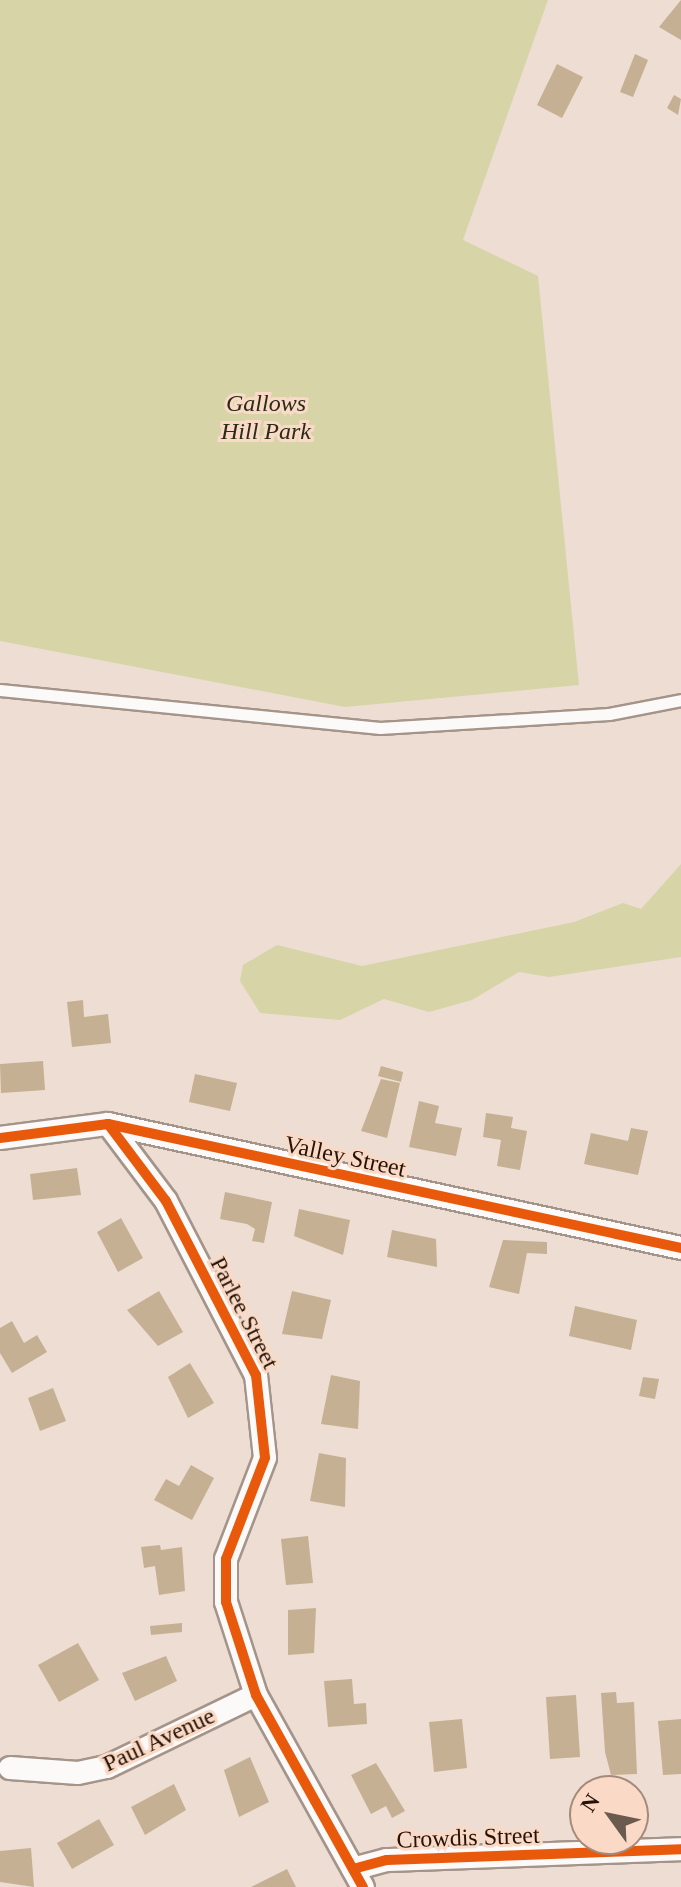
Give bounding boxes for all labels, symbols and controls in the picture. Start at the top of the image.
park label: Gallows Hill Park [221,390,311,446]
street label: Valley Street [282,1130,408,1184]
street label: Parlee Street [203,1252,285,1374]
street label: Paul Avenue [98,1701,220,1779]
north arrow [569,1775,649,1855]
text: N [575,1789,605,1816]
street label: Crowdis Street [396,1821,540,1855]

